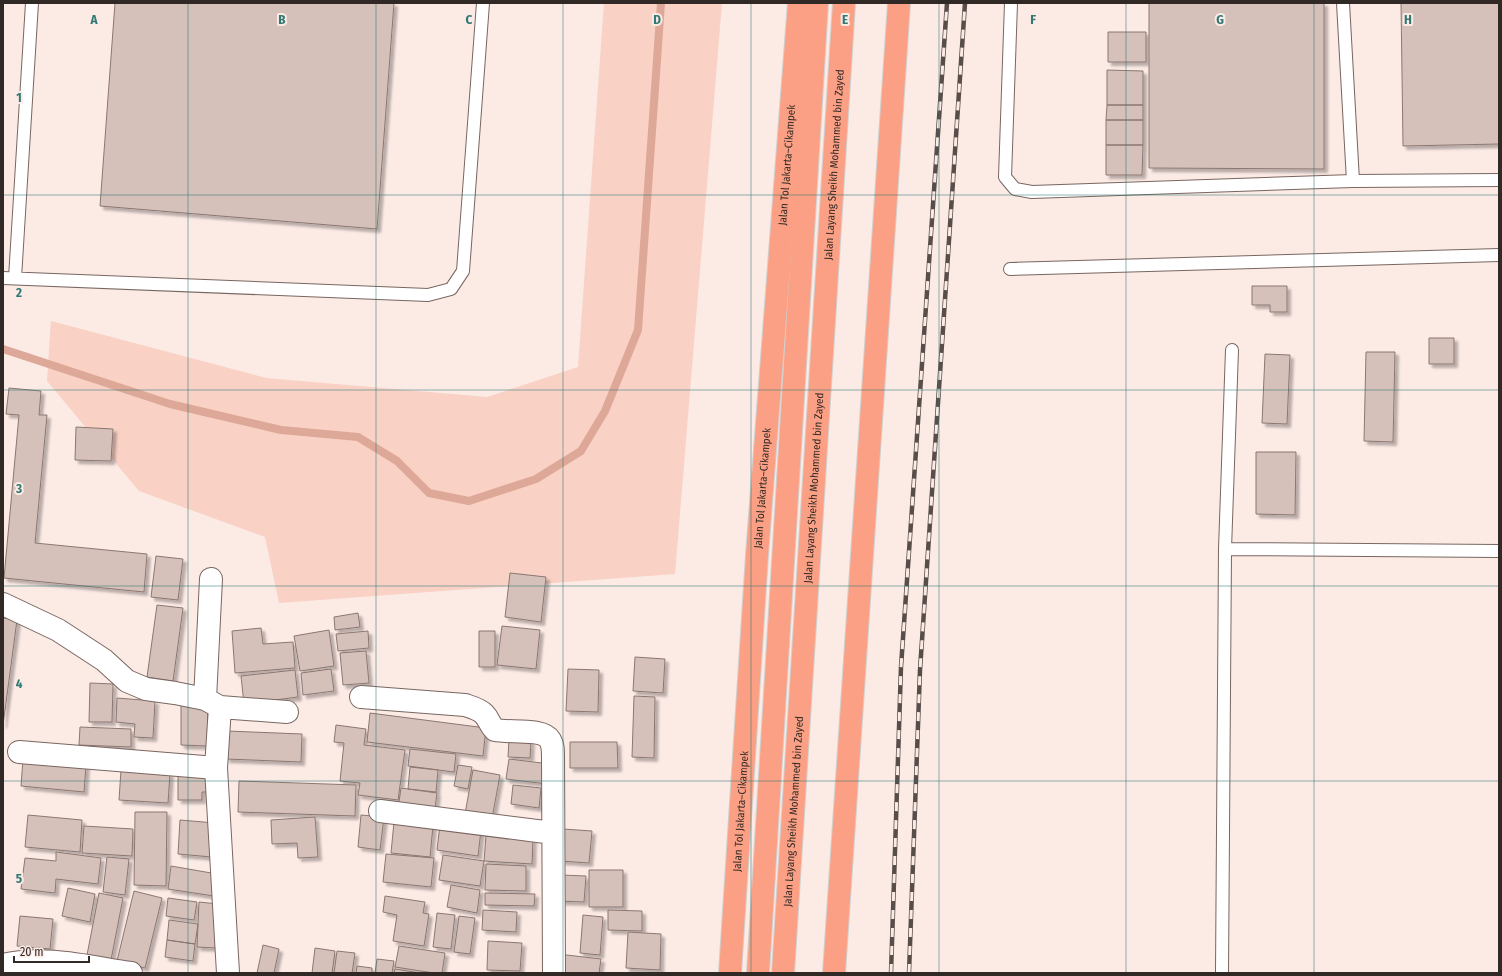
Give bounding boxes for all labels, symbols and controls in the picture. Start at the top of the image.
text: A [89,12,98,27]
text: B [278,12,286,27]
text: C [466,12,473,27]
text: D [653,12,661,27]
text: E [842,12,848,27]
text: F [1030,12,1036,27]
text: G [1216,12,1224,27]
text: H [1404,12,1412,27]
street label: Jalan Layang Sheikh Mohammed bin Zayed [822,69,847,260]
text: 1 [16,90,22,105]
street label: Jalan Tol Jakarta–Cikampek [776,103,798,226]
text: 2 [15,285,22,300]
street label: Jalan Layang Sheikh Mohammed bin Zayed [802,392,826,584]
street label: Jalan Tol Jakarta–Cikampek [752,426,774,549]
text: 3 [15,481,22,496]
text: 4 [16,676,23,691]
street label: Jalan Layang Sheikh Mohammed bin Zayed [781,716,806,907]
street label: Jalan Tol Jakarta–Cikampek [731,750,751,872]
text: 5 [16,871,22,886]
scale bar [14,938,89,964]
text: 20 m [20,945,44,959]

